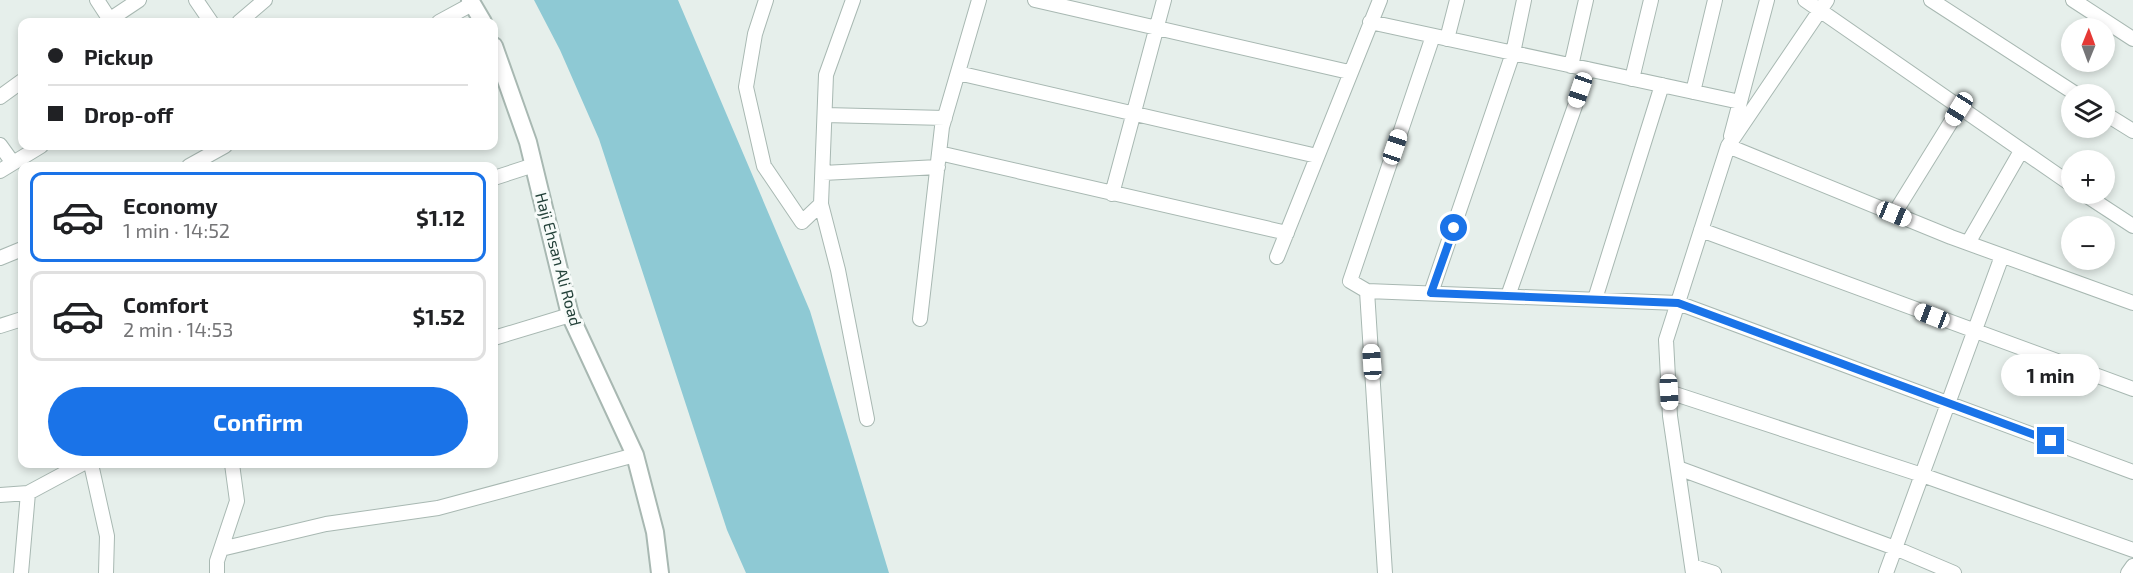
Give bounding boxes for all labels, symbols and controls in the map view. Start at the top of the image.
north arrow [2061,18,2115,72]
map controls [2061,18,2115,270]
text: Pickup [84,43,153,69]
car [1566,70,1594,110]
button: layers [2061,84,2115,138]
car [1942,89,1976,129]
text: Drop-off [84,101,173,127]
car [1381,127,1409,167]
button: + [2061,150,2115,204]
icon: car [51,190,105,244]
street label: Haji Ehsan Ali Road [531,190,586,328]
text: Economy [123,192,218,218]
car [1874,199,1914,229]
text: $1.12 [416,204,465,230]
route start [1440,214,1467,241]
button: − [2061,216,2115,270]
text: 1 min · 14:52 [123,218,230,242]
icon: car [51,289,105,343]
text: Comfort [123,291,208,317]
car [1912,301,1952,331]
text: $1.52 [412,303,465,329]
text: 2 min · 14:53 [123,317,233,341]
car [1362,343,1382,381]
callout: 1 min [2002,354,2100,396]
text: 1 min [2026,363,2075,387]
car [1659,374,1679,410]
button: Confirm [48,387,468,456]
route end [2037,427,2064,454]

